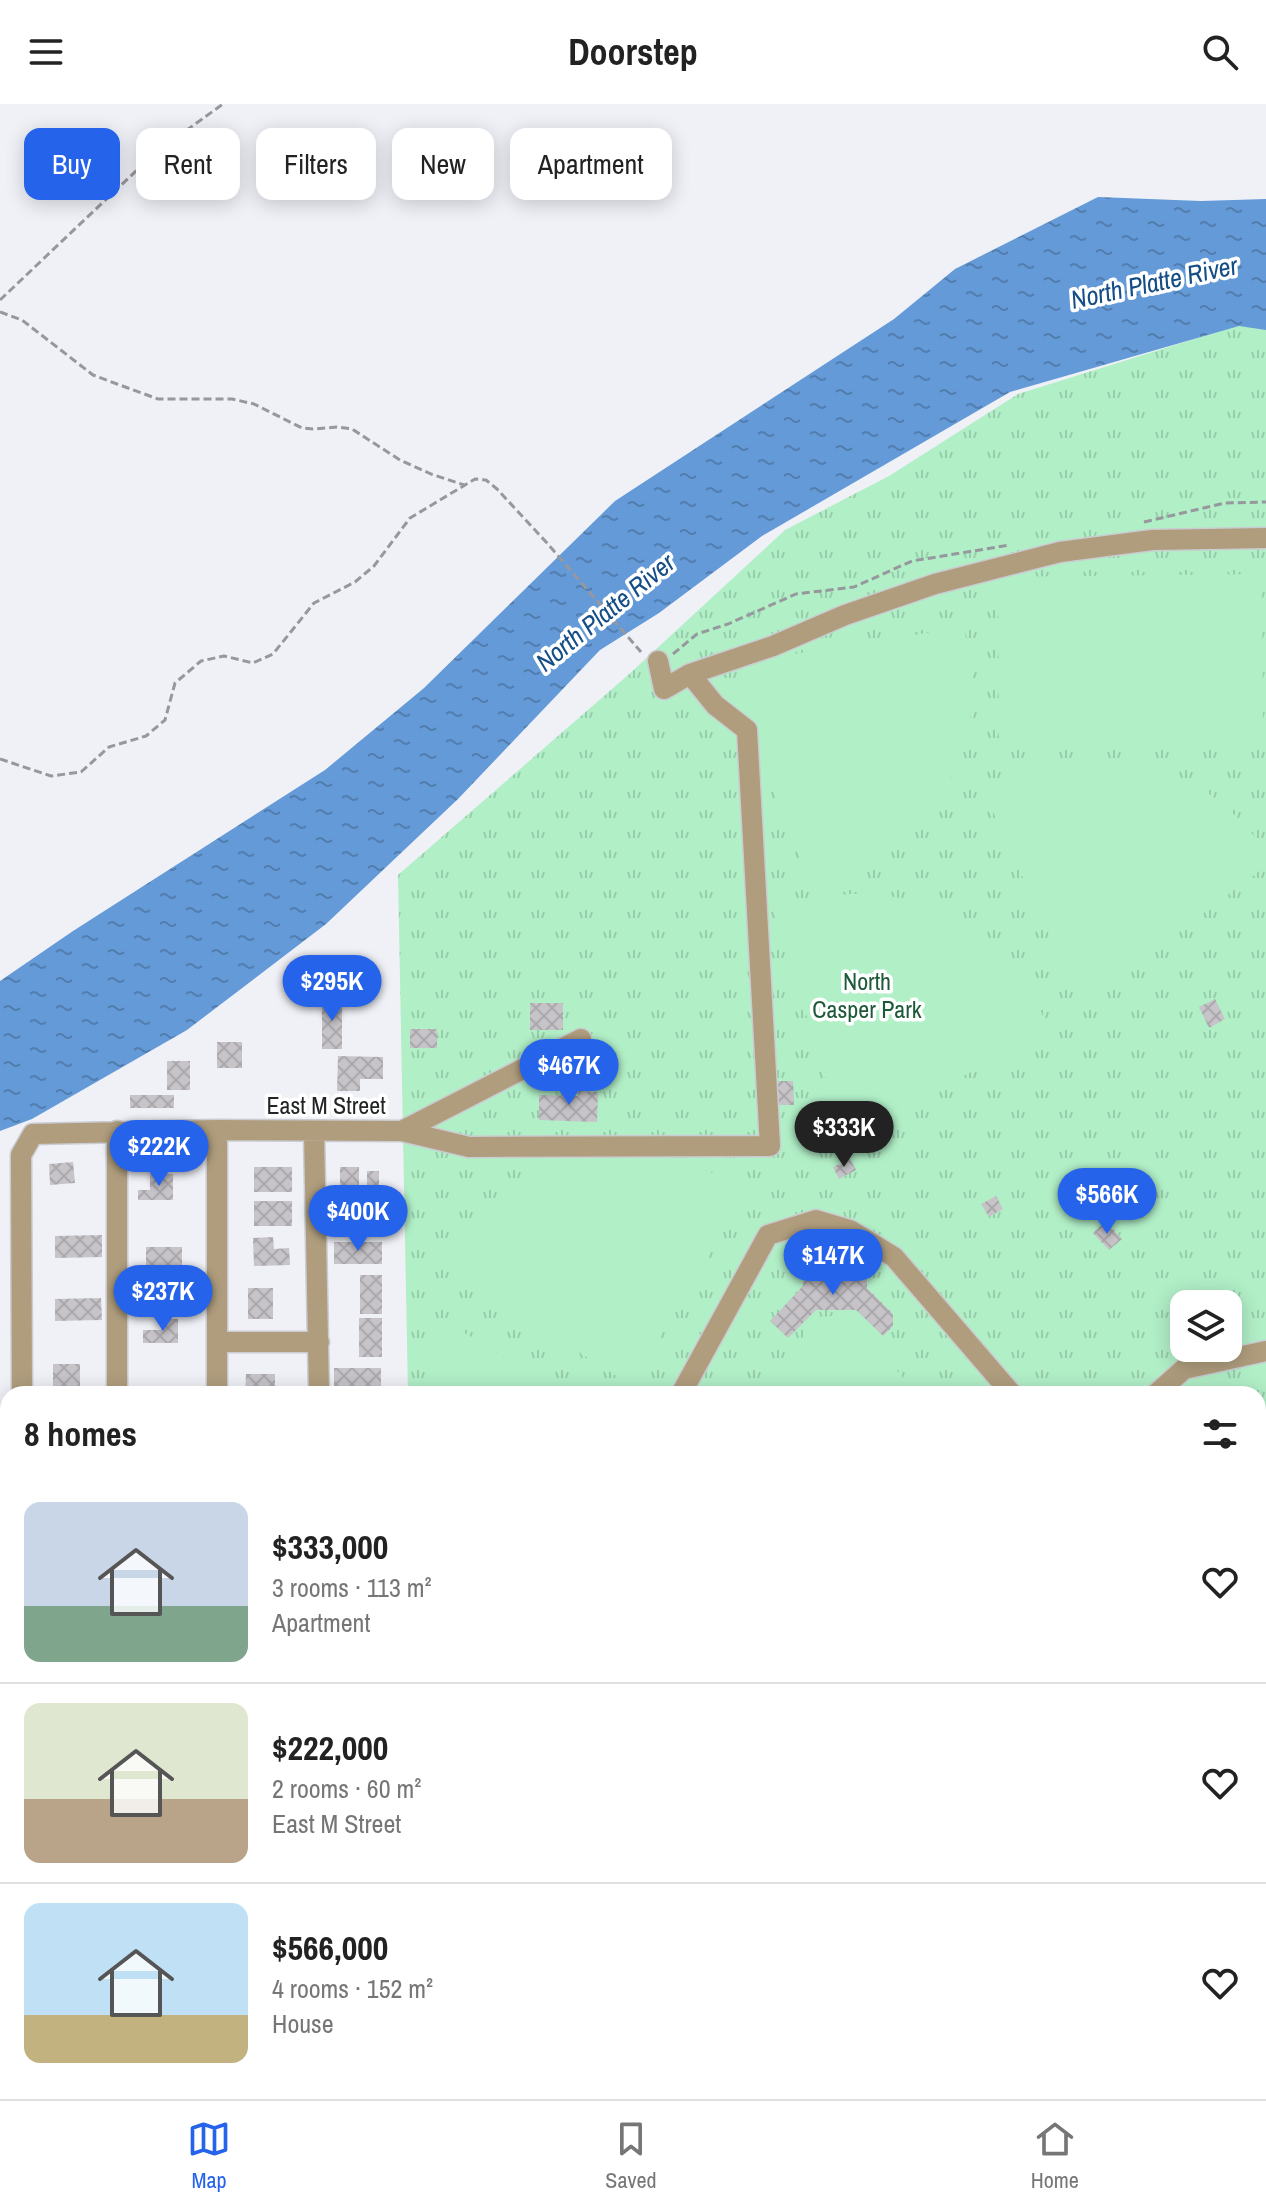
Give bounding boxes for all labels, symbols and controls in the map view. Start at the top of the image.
text: Doorstep [568,28,698,76]
icon: menu [24,30,68,74]
icon: search [1198,30,1242,74]
chip: Buy [24,128,120,200]
chip: Rent [136,128,240,200]
chip: Filters [256,128,376,200]
chip: New [392,128,494,200]
chip: Apartment [510,128,672,200]
water label: North Platte River [1067,247,1241,317]
water label: North Platte River [528,545,683,679]
pin: $295K [276,955,388,1023]
text: $295K [301,963,363,998]
park label: North Casper Park [812,965,922,1025]
pin: $467K [513,1039,625,1107]
text: $467K [538,1047,600,1082]
street label: East M Street [266,1089,386,1121]
pin: $333K [788,1101,900,1169]
text: $333K [813,1109,875,1144]
pin: $222K [103,1120,215,1188]
text: $222K [128,1128,190,1163]
pin: $566K [1051,1168,1163,1236]
text: $566K [1076,1176,1138,1211]
pin: $400K [302,1185,414,1253]
text: $400K [327,1193,389,1228]
pin: $147K [777,1229,889,1297]
text: $147K [802,1237,864,1272]
pin: $237K [107,1265,219,1333]
text: $237K [132,1273,194,1308]
map controls [1170,1290,1242,1362]
button: layers [1170,1290,1242,1362]
text: 8 homes [24,1411,137,1457]
icon: filters [1198,1412,1242,1456]
text: $333,000 [272,1524,388,1570]
icon: home [88,1534,184,1630]
icon: heart [1198,1560,1242,1604]
text: 3 rooms · 113 m² [272,1570,432,1605]
text: Apartment [272,1605,370,1640]
text: $222,000 [272,1725,388,1771]
icon: home [88,1735,184,1831]
icon: heart [1198,1761,1242,1805]
text: 2 rooms · 60 m² [272,1771,421,1806]
text: East M Street [272,1806,401,1841]
text: $566,000 [272,1925,388,1971]
icon: home [88,1935,184,2031]
icon: heart [1198,1961,1242,2005]
text: 4 rooms · 152 m² [272,1971,433,2006]
text: House [272,2006,334,2041]
tab: Map [187,2117,231,2195]
tab: Saved [605,2117,657,2195]
tab: Home [1031,2117,1079,2195]

